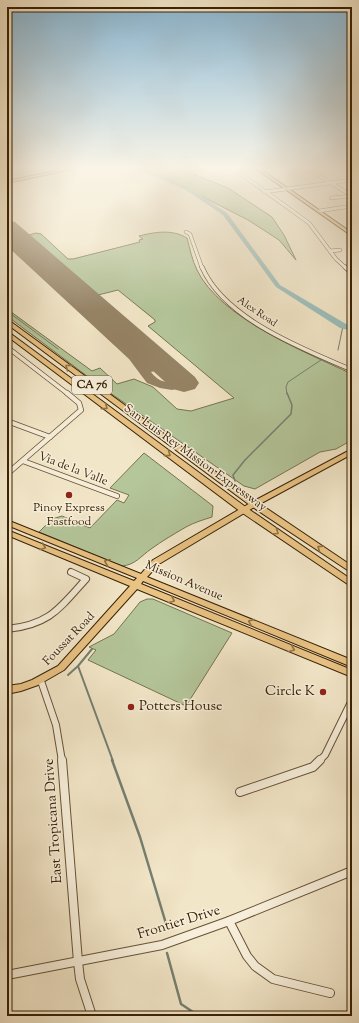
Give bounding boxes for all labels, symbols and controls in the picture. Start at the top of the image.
street label: Alex Road [234,293,280,331]
one-way arrow [65,365,72,372]
road number: CA 76 [72,376,112,394]
street label: San Luis Rey Mission Expressway [120,400,270,516]
one-way arrow [101,402,108,410]
street label: Via de la Valle [36,447,111,491]
one-way arrow [164,449,171,457]
marker: Pinoy Express Fastfood [64,490,74,500]
place label: Pinoy Express Fastfood [33,499,105,531]
one-way arrow [272,527,279,534]
one-way arrow [40,542,47,550]
one-way arrow [317,546,324,553]
street label: Mission Avenue [142,556,226,606]
one-way arrow [103,559,111,567]
one-way arrow [169,595,176,603]
street label: Foussat Road [39,608,99,670]
one-way arrow [248,619,255,627]
one-way arrow [289,645,296,653]
place label: Circle K [265,682,315,702]
marker: Circle K [318,687,328,697]
place label: Potters House [139,697,223,717]
marker: Potters House [126,702,136,712]
street label: East Tropicana Drive [40,758,68,884]
street label: Frontier Drive [135,901,223,945]

